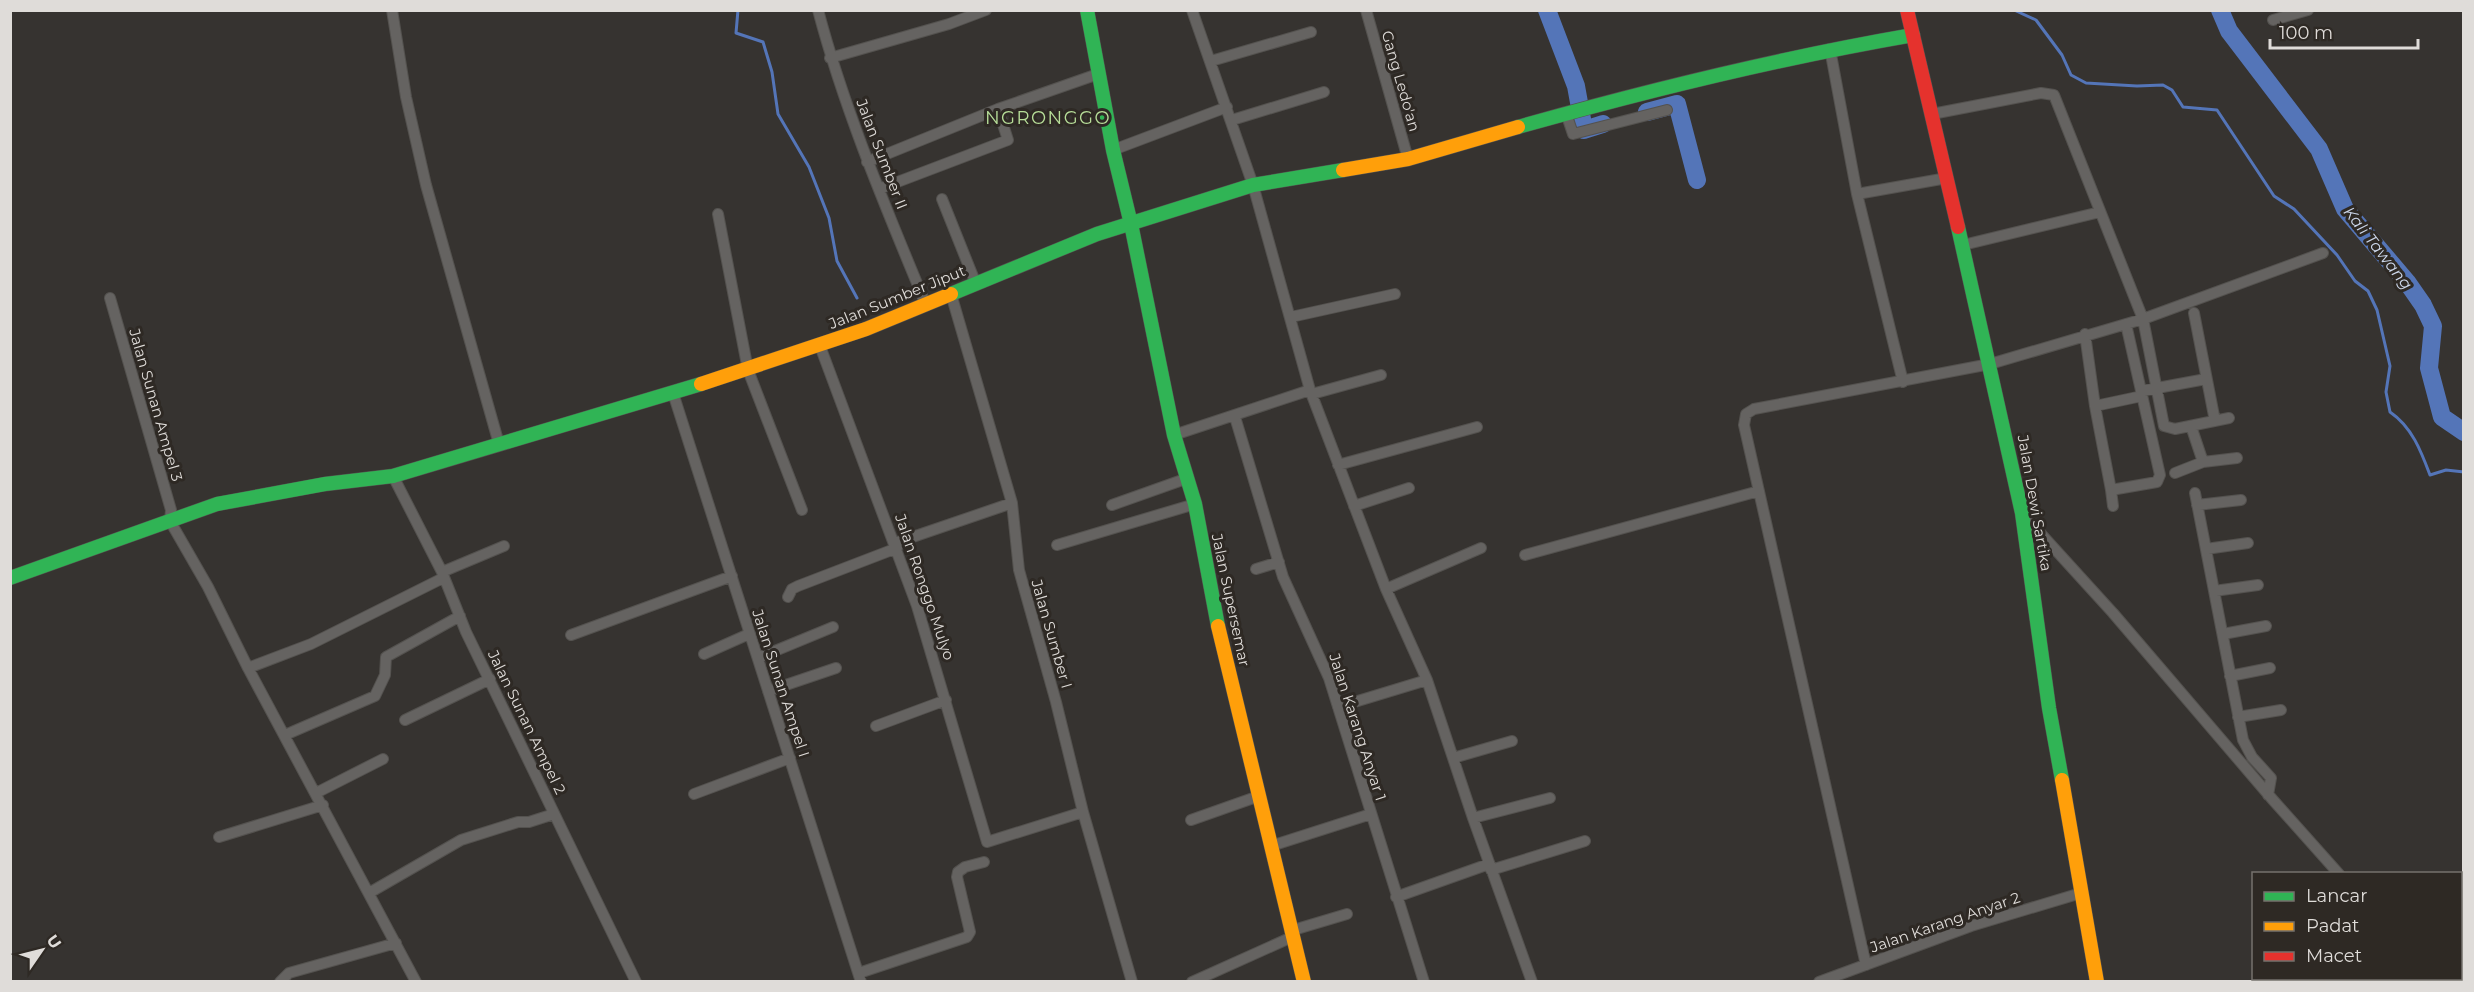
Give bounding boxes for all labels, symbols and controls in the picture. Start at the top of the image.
scale bar [2270,12,2418,50]
text: 100 m [2279,22,2333,44]
street label: Gang Ledo'an [1378,28,1424,134]
street label: Jalan Sumber II [852,95,912,212]
district label: NGRONGGO [985,107,1111,129]
water label: Kali Tawang [2340,203,2416,293]
street label: Jalan Sumber Jiput [825,261,968,333]
street label: Jalan Sunan Ampel 3 [125,325,187,484]
street label: Jalan Dewi Sartika [2013,432,2056,573]
street label: Jalan Ronggo Mulyo [891,510,959,663]
street label: Jalan Supersemar [1207,531,1254,668]
street label: Jalan Sumber I [1027,576,1077,691]
street label: Jalan Sunan Ampel I [748,606,814,759]
street label: Jalan Sunan Ampel 2 [483,646,570,797]
street label: Jalan Karang Anyar 1 [1325,650,1391,803]
legend [2252,872,2462,980]
text: Lancar [2306,885,2367,907]
street label: Jalan Karang Anyar 2 [1867,887,2022,957]
text: Padat [2306,915,2359,937]
north arrow [12,920,72,980]
text: U [42,931,65,952]
text: Macet [2306,945,2362,967]

